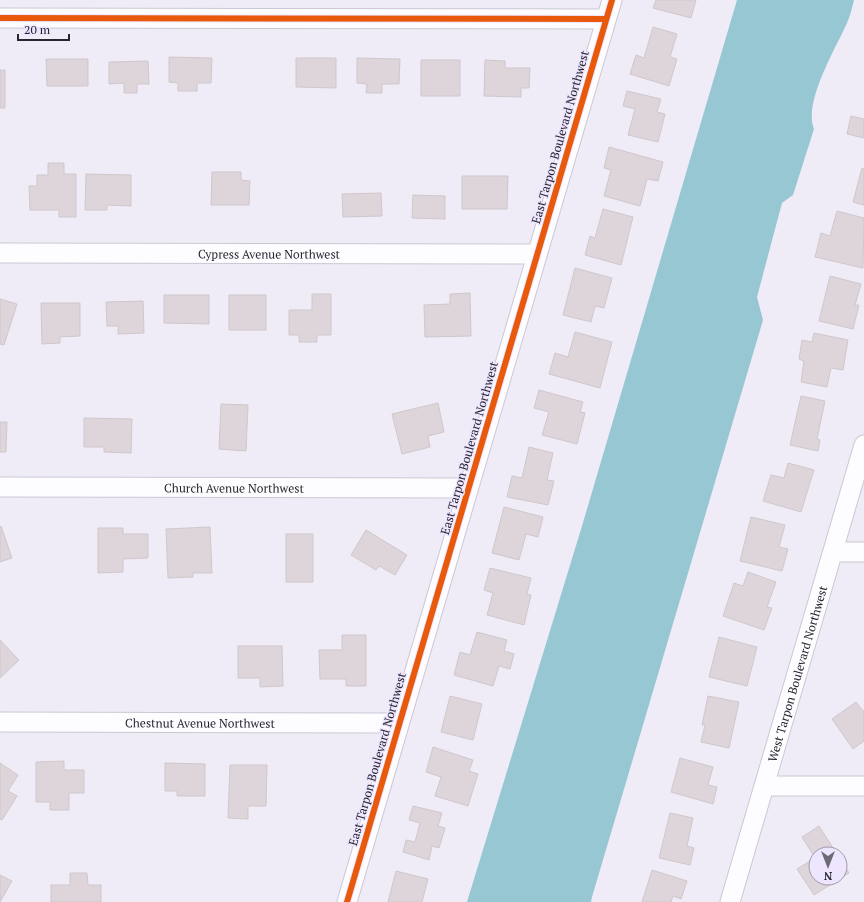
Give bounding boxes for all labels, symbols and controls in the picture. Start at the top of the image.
scale bar [18,16,69,42]
text: 20 m [24,22,51,37]
street label: East Tarpon Boulevard Northwest [528,48,592,225]
street label: Cypress Avenue Northwest [198,246,341,261]
street label: East Tarpon Boulevard Northwest [437,359,501,536]
street label: Church Avenue Northwest [164,480,304,495]
street label: West Tarpon Boulevard Northwest [764,583,830,763]
street label: East Tarpon Boulevard Northwest [345,670,409,847]
street label: Chestnut Avenue Northwest [125,715,275,730]
north arrow [808,846,848,886]
text: N [823,869,832,883]

